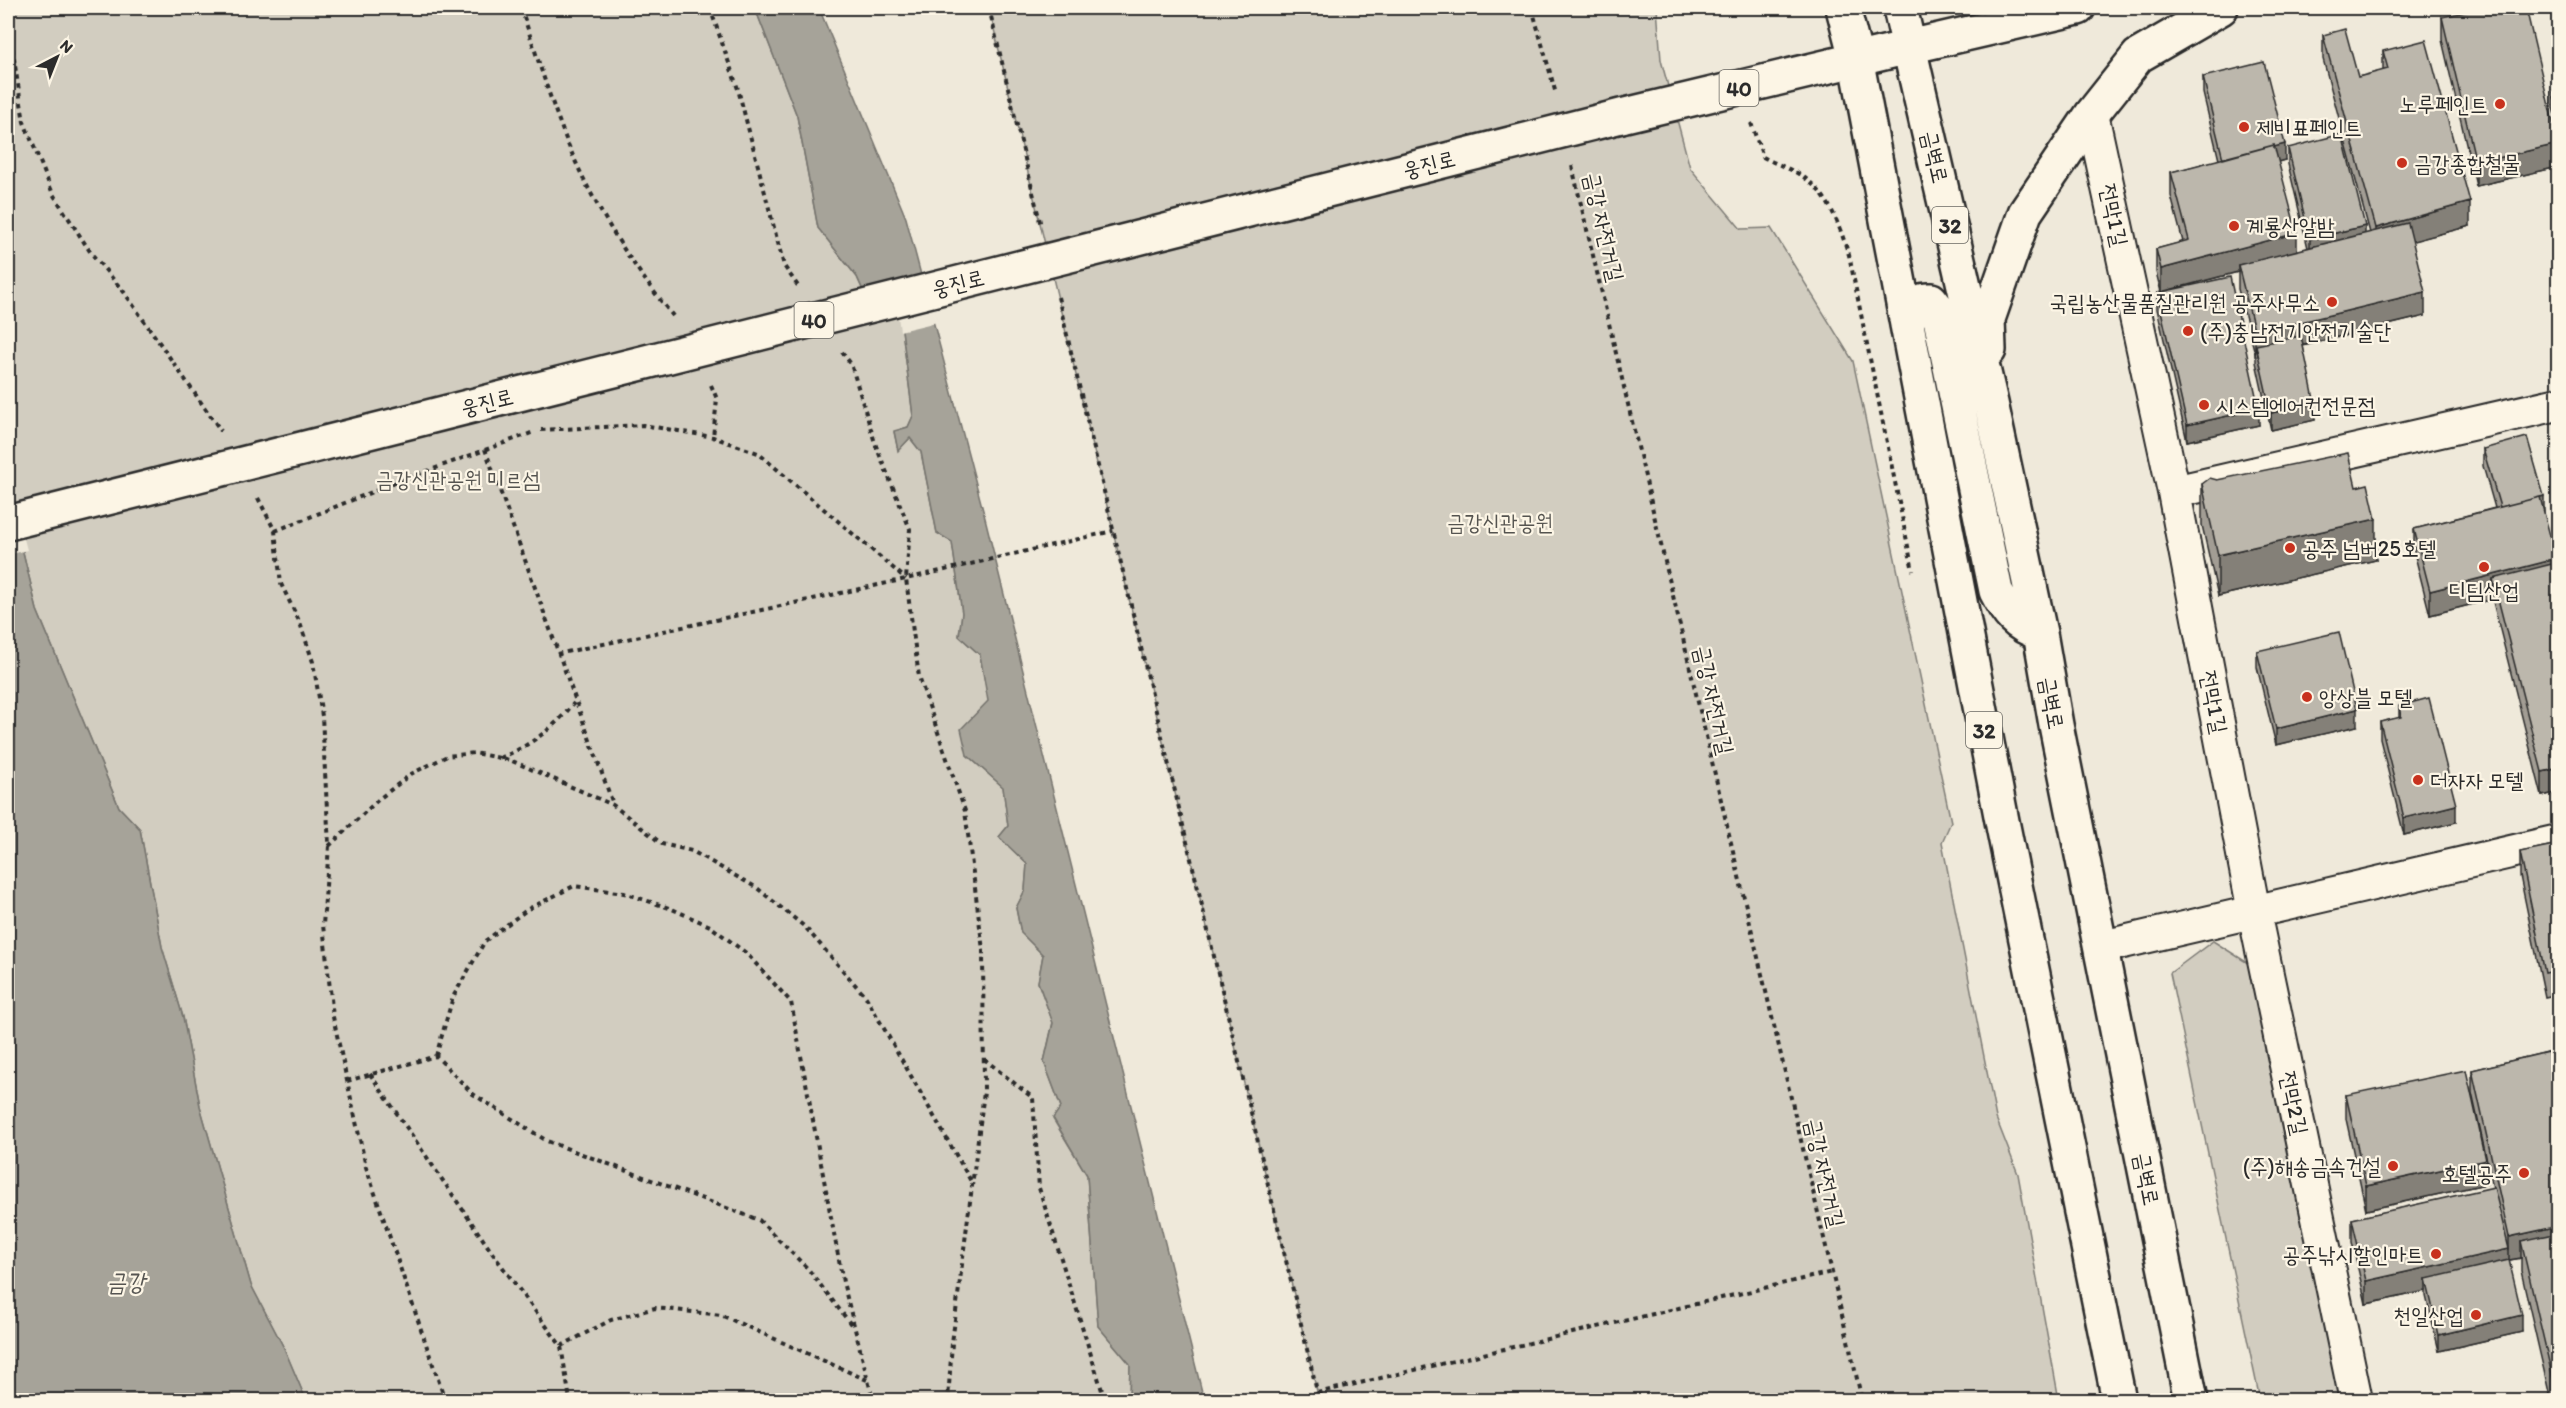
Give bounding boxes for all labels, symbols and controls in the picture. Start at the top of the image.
north arrow [27,27,87,87]
text: N [56,36,77,57]
road number: 40 [1720,70,1758,106]
place label: 노루페인트 [2399,91,2488,118]
marker: 노루페인트 [2493,97,2507,111]
place label: 제비표페인트 [2256,114,2362,141]
marker: 제비표페인트 [2237,120,2251,134]
street label: 금벽로 [1916,128,1954,186]
street label: 웅진로 [1400,144,1458,184]
place label: 금강종합철물 [2414,150,2520,177]
marker: 금강종합철물 [2395,156,2409,170]
street label: 금강 자전거길 [1578,170,1630,284]
street label: 전막1길 [2094,181,2134,249]
road number: 32 [1932,207,1968,243]
place label: 계룡산알밤 [2246,213,2335,240]
marker: 계룡산알밤 [2227,219,2241,233]
street label: 웅진로 [929,263,987,303]
place label: 국립농산물품질관리원 공주사무소 [2050,289,2320,316]
marker: 국립농산물품질관리원 공주사무소 [2325,295,2339,309]
road number: 40 [794,302,834,338]
place label: (주)충남전기안전기술단 [2200,318,2391,345]
marker: (주)충남전기안전기술단 [2181,324,2195,338]
street label: 웅진로 [458,382,516,422]
place label: 시스템에어컨전문점 [2216,392,2375,419]
marker: 시스템에어컨전문점 [2197,398,2211,412]
park label: 금강신관공원 미르섬 [376,466,540,493]
park label: 금강신관공원 [1447,509,1553,536]
place label: 공주 넘버25호텔 [2302,535,2437,562]
marker: 공주 넘버25호텔 [2283,541,2297,555]
marker: 디딤산업 [2477,560,2491,574]
place label: 디딤산업 [2449,577,2519,604]
street label: 금강 자전거길 [1688,643,1740,757]
street label: 전막1길 [2195,668,2233,736]
street label: 금벽로 [2034,675,2070,731]
place label: 앙상블 모텔 [2319,684,2413,711]
marker: 앙상블 모텔 [2300,690,2314,704]
road number: 32 [1966,712,2002,748]
place label: 더자자 모텔 [2430,767,2524,794]
marker: 더자자 모텔 [2411,773,2425,787]
street label: 전막2길 [2274,1069,2314,1138]
street label: 금강 자전거길 [1799,1116,1851,1230]
street label: 금벽로 [2129,1150,2165,1208]
place label: (주)해송금속건설 [2243,1153,2381,1180]
marker: (주)해송금속건설 [2386,1159,2400,1173]
place label: 호텔공주 [2441,1160,2512,1187]
marker: 호텔공주 [2517,1166,2531,1180]
place label: 공주낚시할인마트 [2282,1241,2424,1268]
marker: 공주낚시할인마트 [2429,1247,2443,1261]
water label: 금강 [107,1267,148,1296]
place label: 천일산업 [2393,1302,2464,1329]
marker: 천일산업 [2469,1308,2483,1322]

